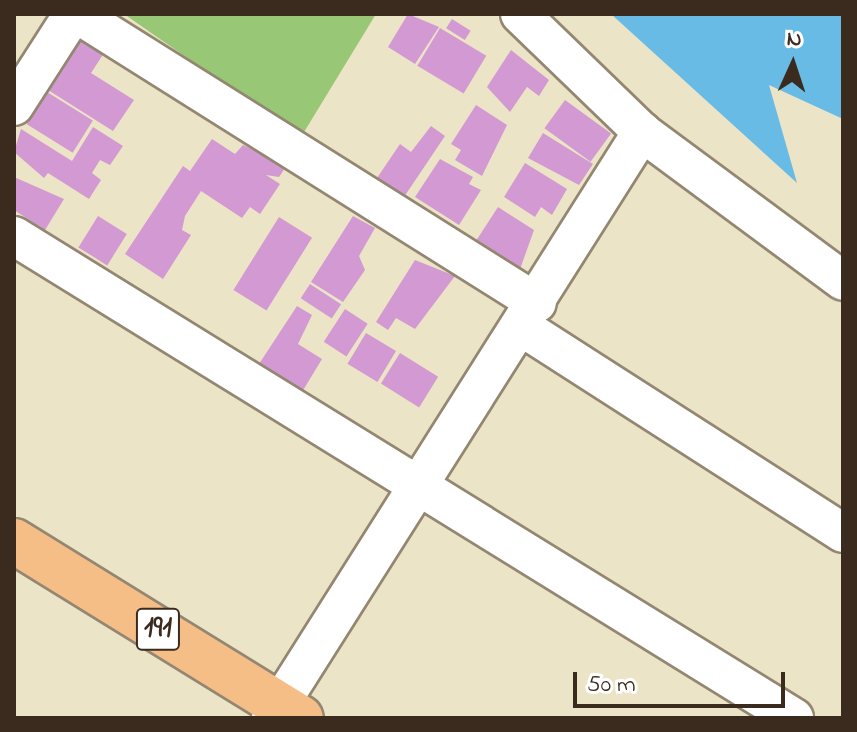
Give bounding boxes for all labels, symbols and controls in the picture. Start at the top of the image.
north arrow [753,24,833,104]
text: N [786,24,803,56]
road number: 191 [134,603,182,655]
scale bar [577,656,789,706]
text: 50 m [587,668,636,703]

